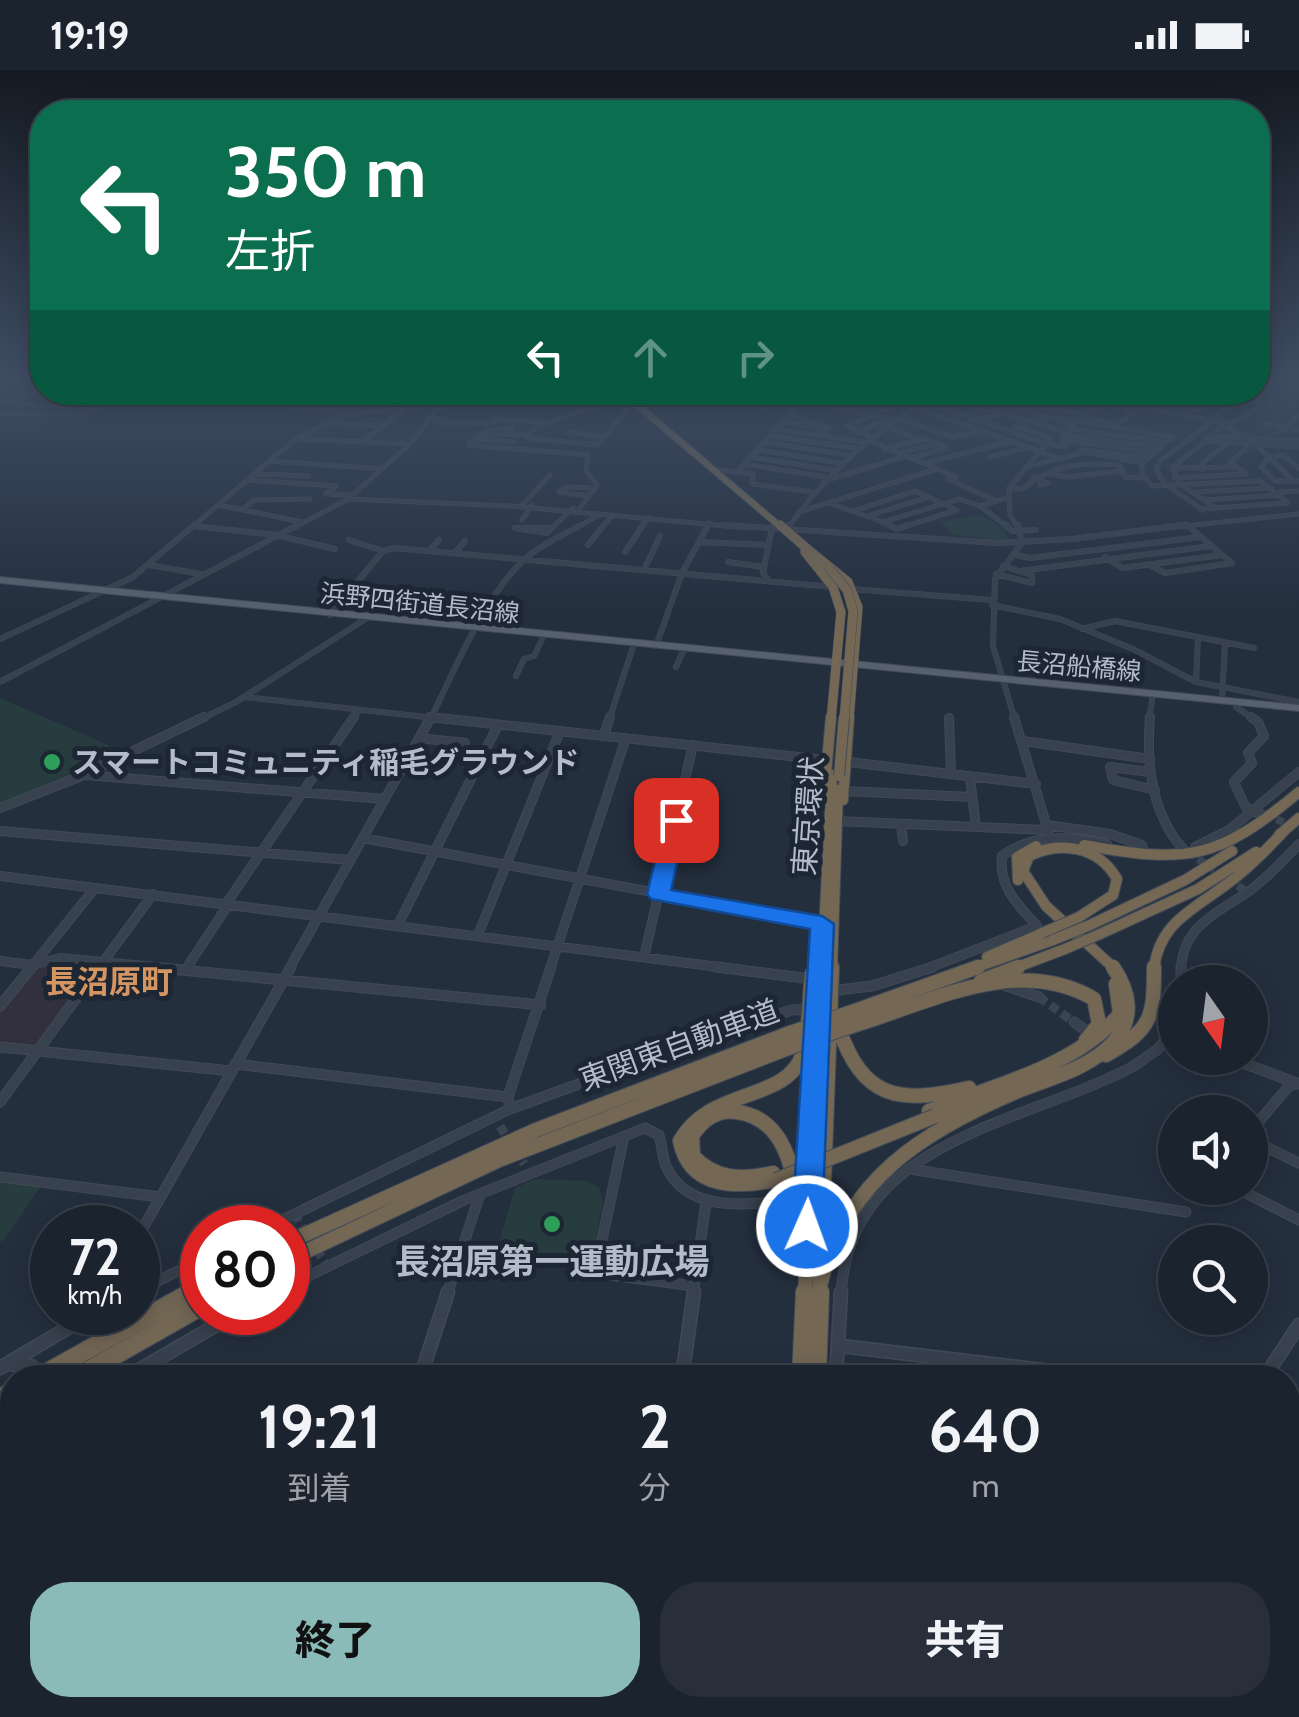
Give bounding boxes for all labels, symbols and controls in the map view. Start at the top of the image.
text: 19:19 [50,12,129,59]
text: 350 m [225,129,426,215]
icon: left [60,140,190,270]
text: 左折 [225,224,315,278]
icon: left [518,330,573,385]
icon: ahead [623,330,678,385]
icon: right [728,330,783,385]
street label: 浜野四街道長沼線 [319,578,521,628]
street label: 長沼船橋線 [1015,646,1143,686]
place label: スマートコミュニティ稲毛グラウンド [72,744,579,781]
marker: スマートコミュニティ稲毛グラウンド [41,751,63,773]
street label: 東京環状 [785,755,831,877]
pin [634,778,719,863]
icon: arrive [649,793,704,848]
district label: 長沼原町 [45,962,173,1001]
north arrow [1158,965,1268,1075]
map controls [1158,965,1268,1335]
street label: 東関東自動車道 [574,992,784,1098]
button: sound [1158,1095,1268,1205]
position arrow [755,1174,859,1278]
speed limit sign: 80 [180,1205,310,1335]
marker: 長沼原第一運動広場 [541,1213,563,1235]
button: search [1158,1225,1268,1335]
text: 72 [69,1227,121,1288]
place label: 長沼原第一運動広場 [394,1240,710,1283]
text: km/h [68,1280,122,1310]
text: 19:21 [258,1390,381,1463]
text: 2 [639,1390,671,1463]
text: 640 [929,1394,1042,1467]
text: m [971,1466,999,1505]
text: 到着 [287,1468,351,1507]
text: 分 [639,1468,671,1507]
button: 終了 [30,1582,640,1697]
button: 共有 [660,1582,1270,1697]

